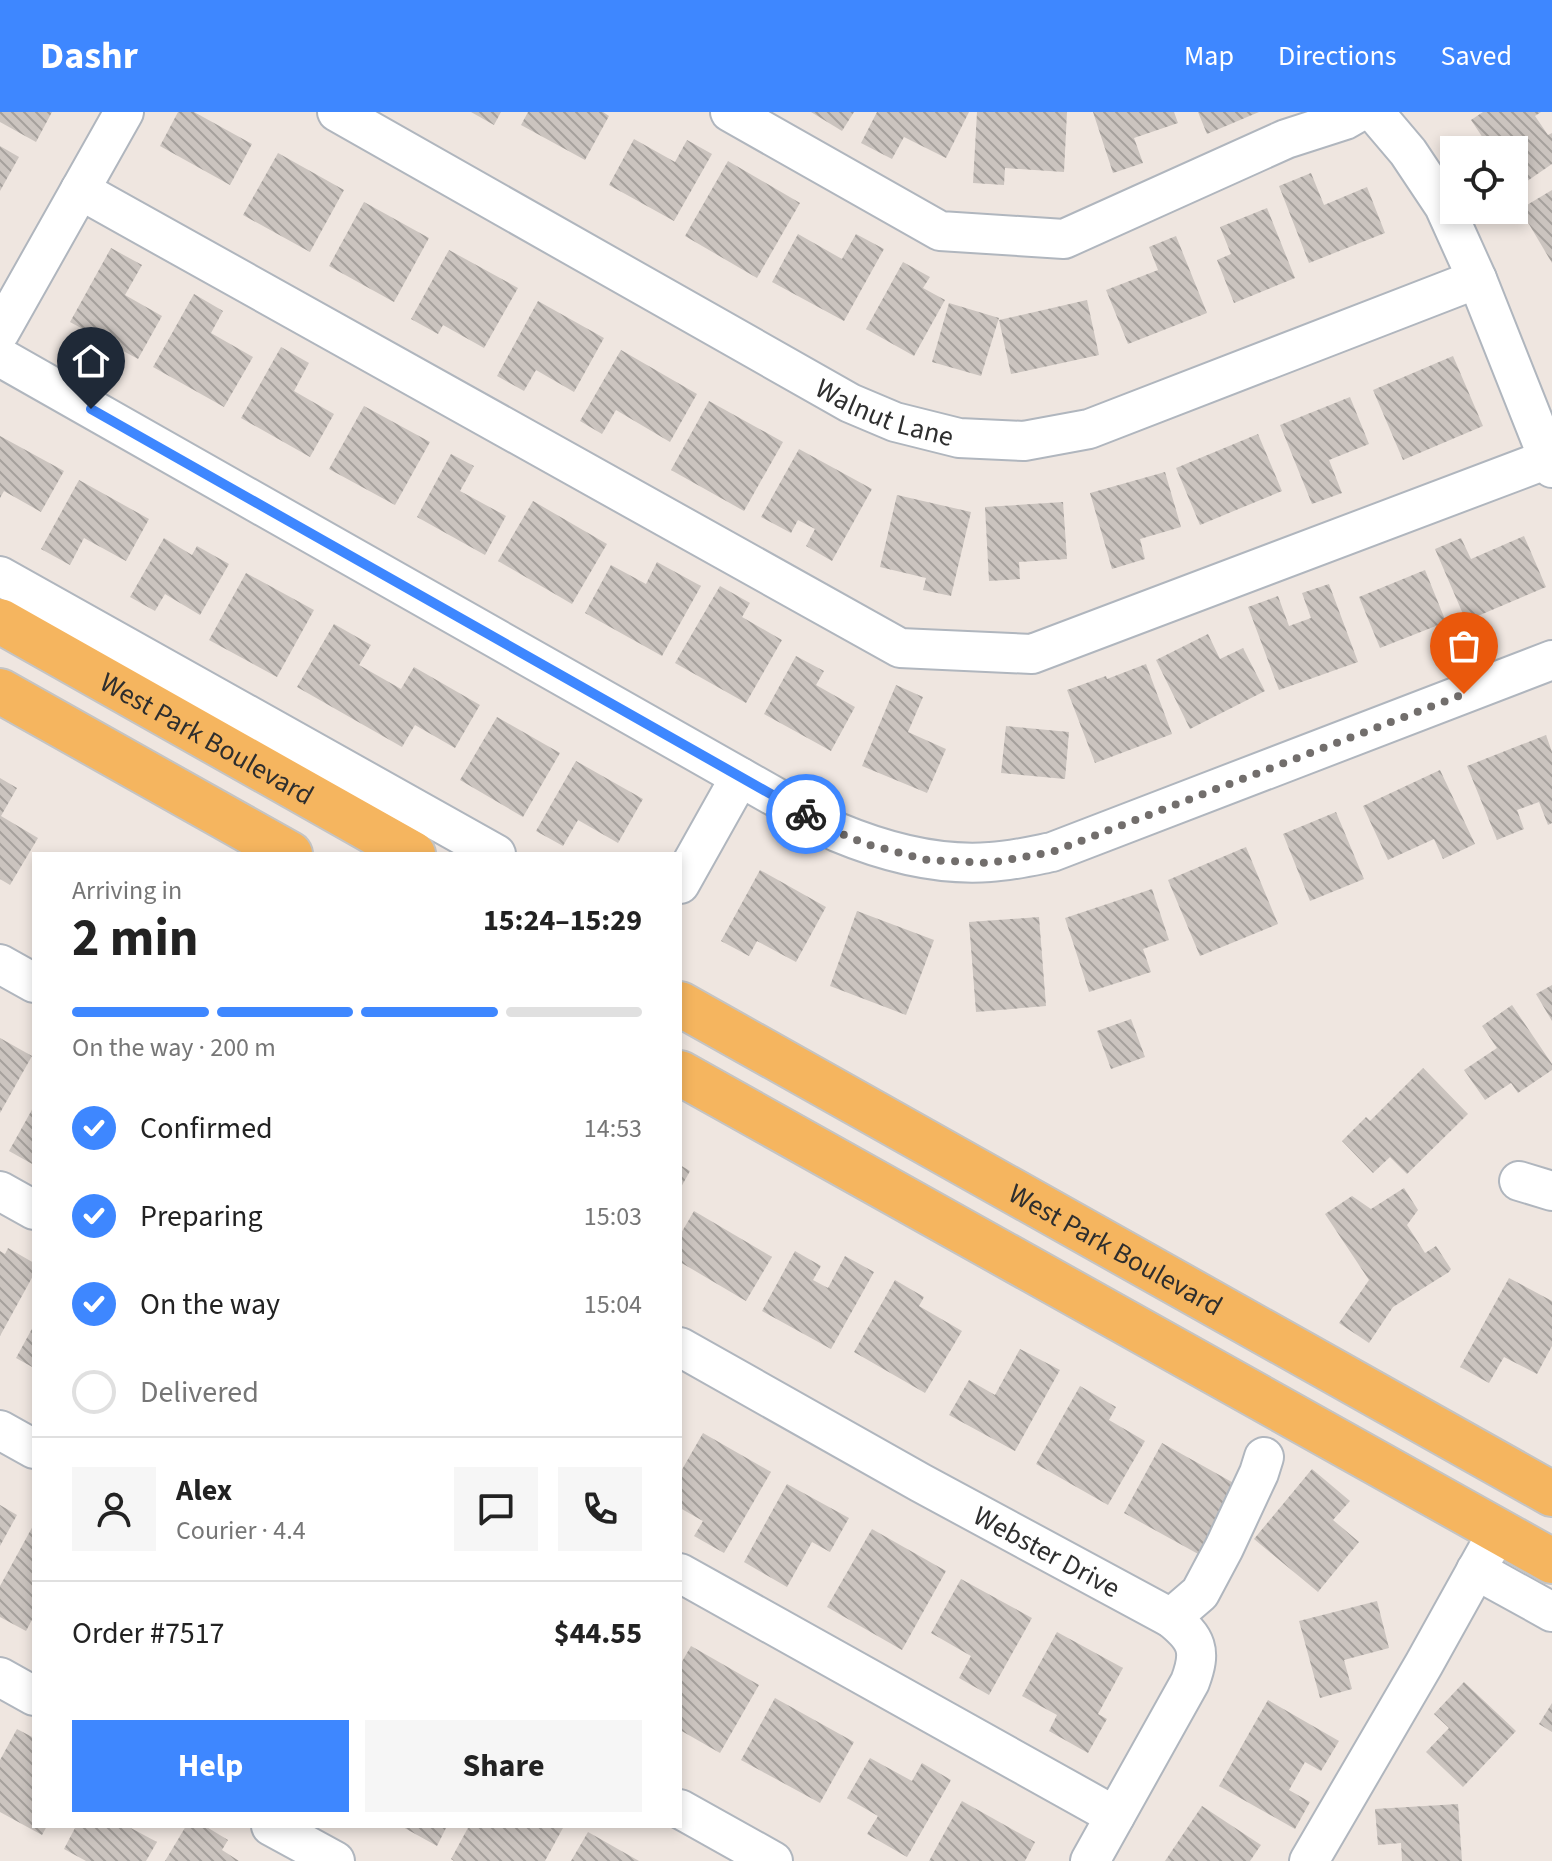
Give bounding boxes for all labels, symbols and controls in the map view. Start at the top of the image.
text: Dashr [40,29,138,83]
text: Map [1184,36,1234,76]
text: Directions [1278,36,1397,76]
text: Saved [1441,36,1512,76]
map controls [1440,136,1528,224]
button: locate [1440,136,1528,224]
pin [57,327,125,409]
icon: home [69,339,113,383]
street label: Walnut Lane [808,368,958,457]
pin [1430,612,1498,694]
icon: bag [1442,624,1486,668]
street label: West Park Boulevard [93,662,321,815]
courier [766,774,846,854]
icon: bike [784,792,828,836]
text: Arriving in [72,872,182,909]
text: 15:24–15:29 [483,899,642,942]
text: 2 min [72,902,199,976]
text: On the way · 200 m [72,1029,276,1066]
icon: check [72,1106,116,1150]
text: Confirmed [140,1107,273,1150]
text: 14:53 [584,1110,642,1147]
street label: West Park Boulevard [1001,1174,1230,1326]
icon: check [72,1194,116,1238]
text: Preparing [140,1195,263,1238]
text: 15:03 [584,1198,642,1235]
icon: check [72,1282,116,1326]
text: On the way [140,1283,280,1326]
text: 15:04 [584,1286,642,1323]
text: Delivered [140,1371,259,1414]
button: person [72,1467,156,1551]
button: chat [454,1467,538,1551]
button: phone [558,1467,642,1551]
text: Alex [176,1469,232,1512]
street label: Webster Drive [966,1496,1127,1608]
text: Courier · 4.4 [176,1512,306,1549]
text: Order #7517 [72,1612,225,1655]
text: $44.55 [554,1612,642,1655]
button: Help [72,1720,349,1812]
button: Share [365,1720,642,1812]

